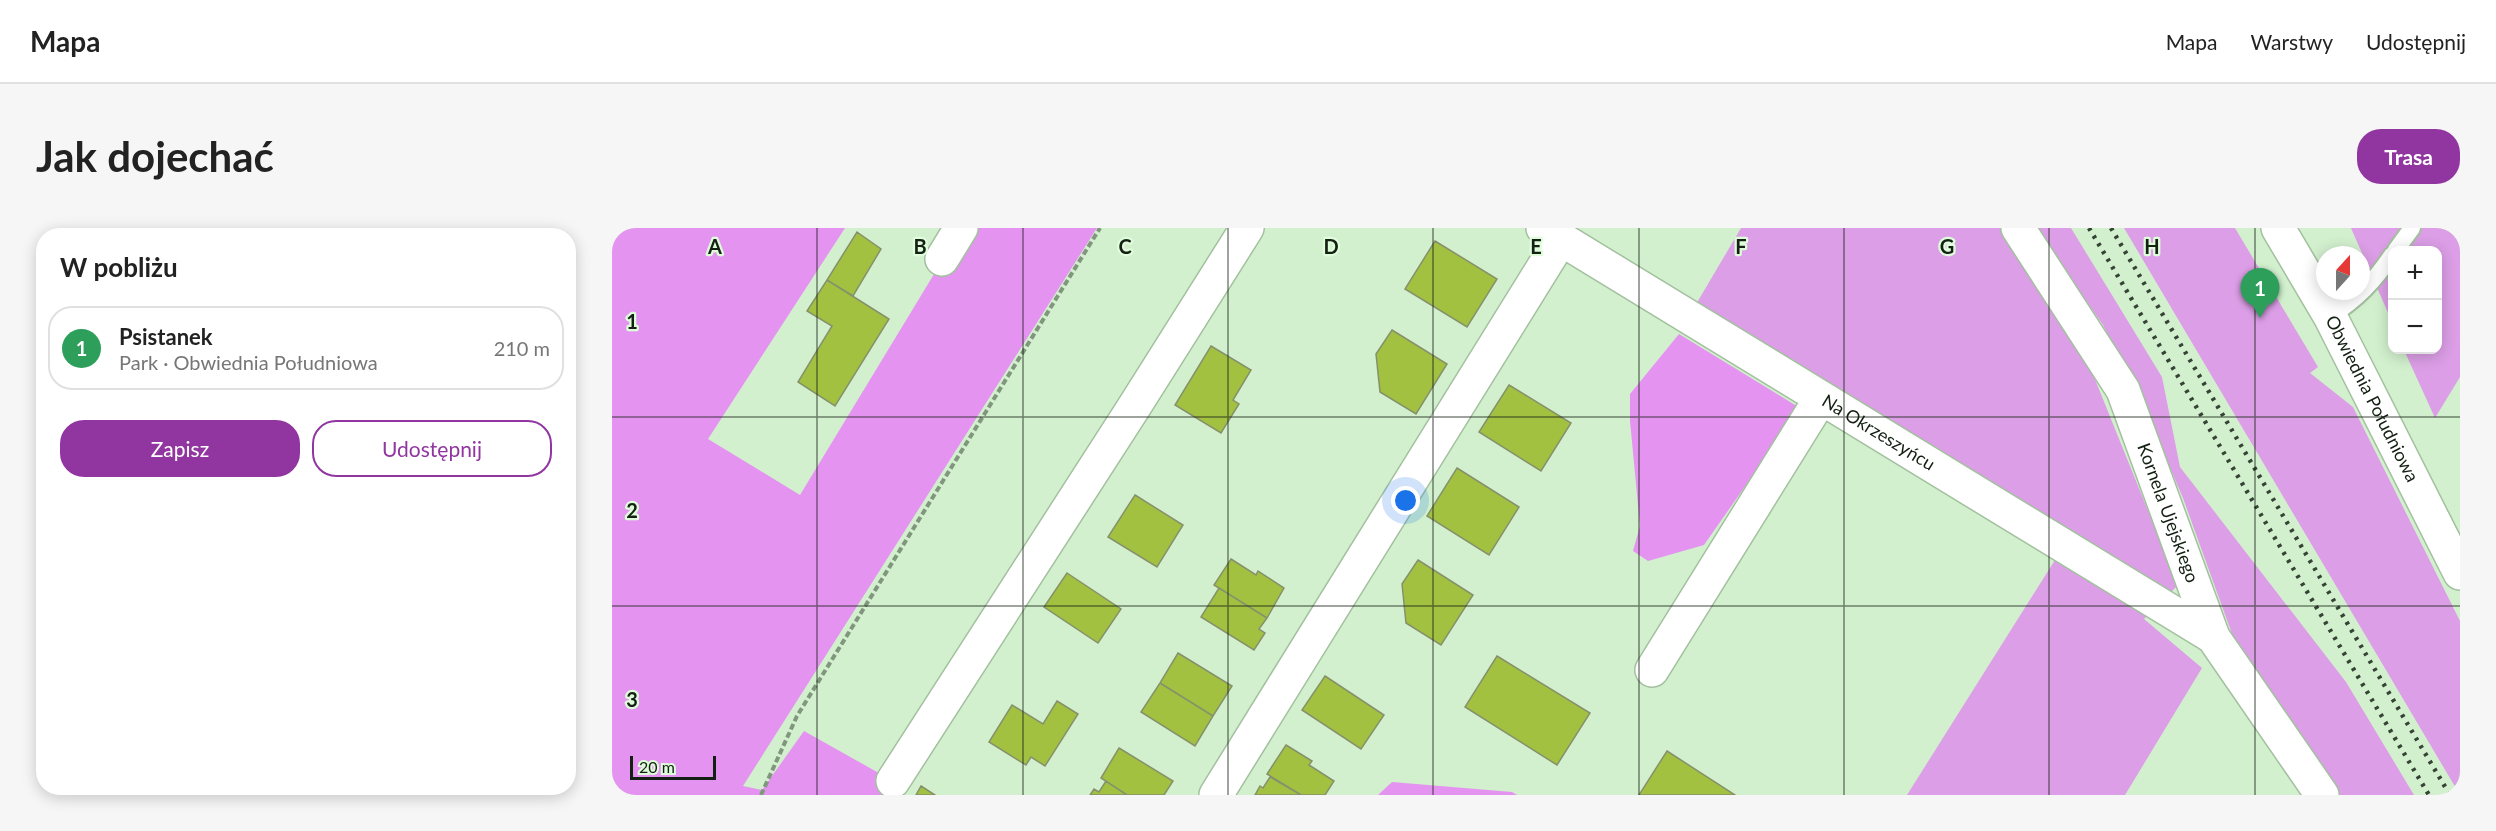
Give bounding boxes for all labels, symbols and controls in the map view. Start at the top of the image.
text: Mapa [30,24,100,58]
text: Mapa [2166,29,2218,54]
text: Warstwy [2251,29,2333,54]
text: Udostępnij [2366,29,2466,54]
button: Trasa [2357,129,2460,184]
text: Jak dojechać [36,131,274,181]
text: A [707,234,722,258]
text: B [913,234,927,258]
text: C [1118,234,1132,258]
text: D [1323,234,1339,258]
text: E [1530,234,1542,258]
text: F [1735,234,1747,258]
text: G [1940,234,1954,258]
text: H [2144,234,2160,258]
north arrow [2316,246,2370,300]
map controls [2388,246,2442,354]
button: + [2388,246,2442,300]
text: W pobliżu [60,251,178,283]
pin: 1 [2240,268,2280,318]
button: − [2388,300,2442,354]
text: 1 [626,309,638,333]
street label: Obwiednia Południowa [2321,311,2424,485]
text: Psistanek [119,323,213,350]
text: 1 [76,336,87,360]
text: 210 m [494,336,550,360]
text: Park · Obwiednia Południowa [119,350,378,374]
street label: Na Okrzeszyńcu [1818,389,1939,475]
button: Zapisz [60,420,300,477]
button: Udostępnij [312,420,552,477]
street label: Kornela Ujejskiego [2133,440,2204,585]
your location [1391,486,1420,515]
text: 2 [626,498,638,522]
text: 3 [626,687,638,711]
scale bar [630,753,716,780]
text: 20 m [639,757,675,776]

